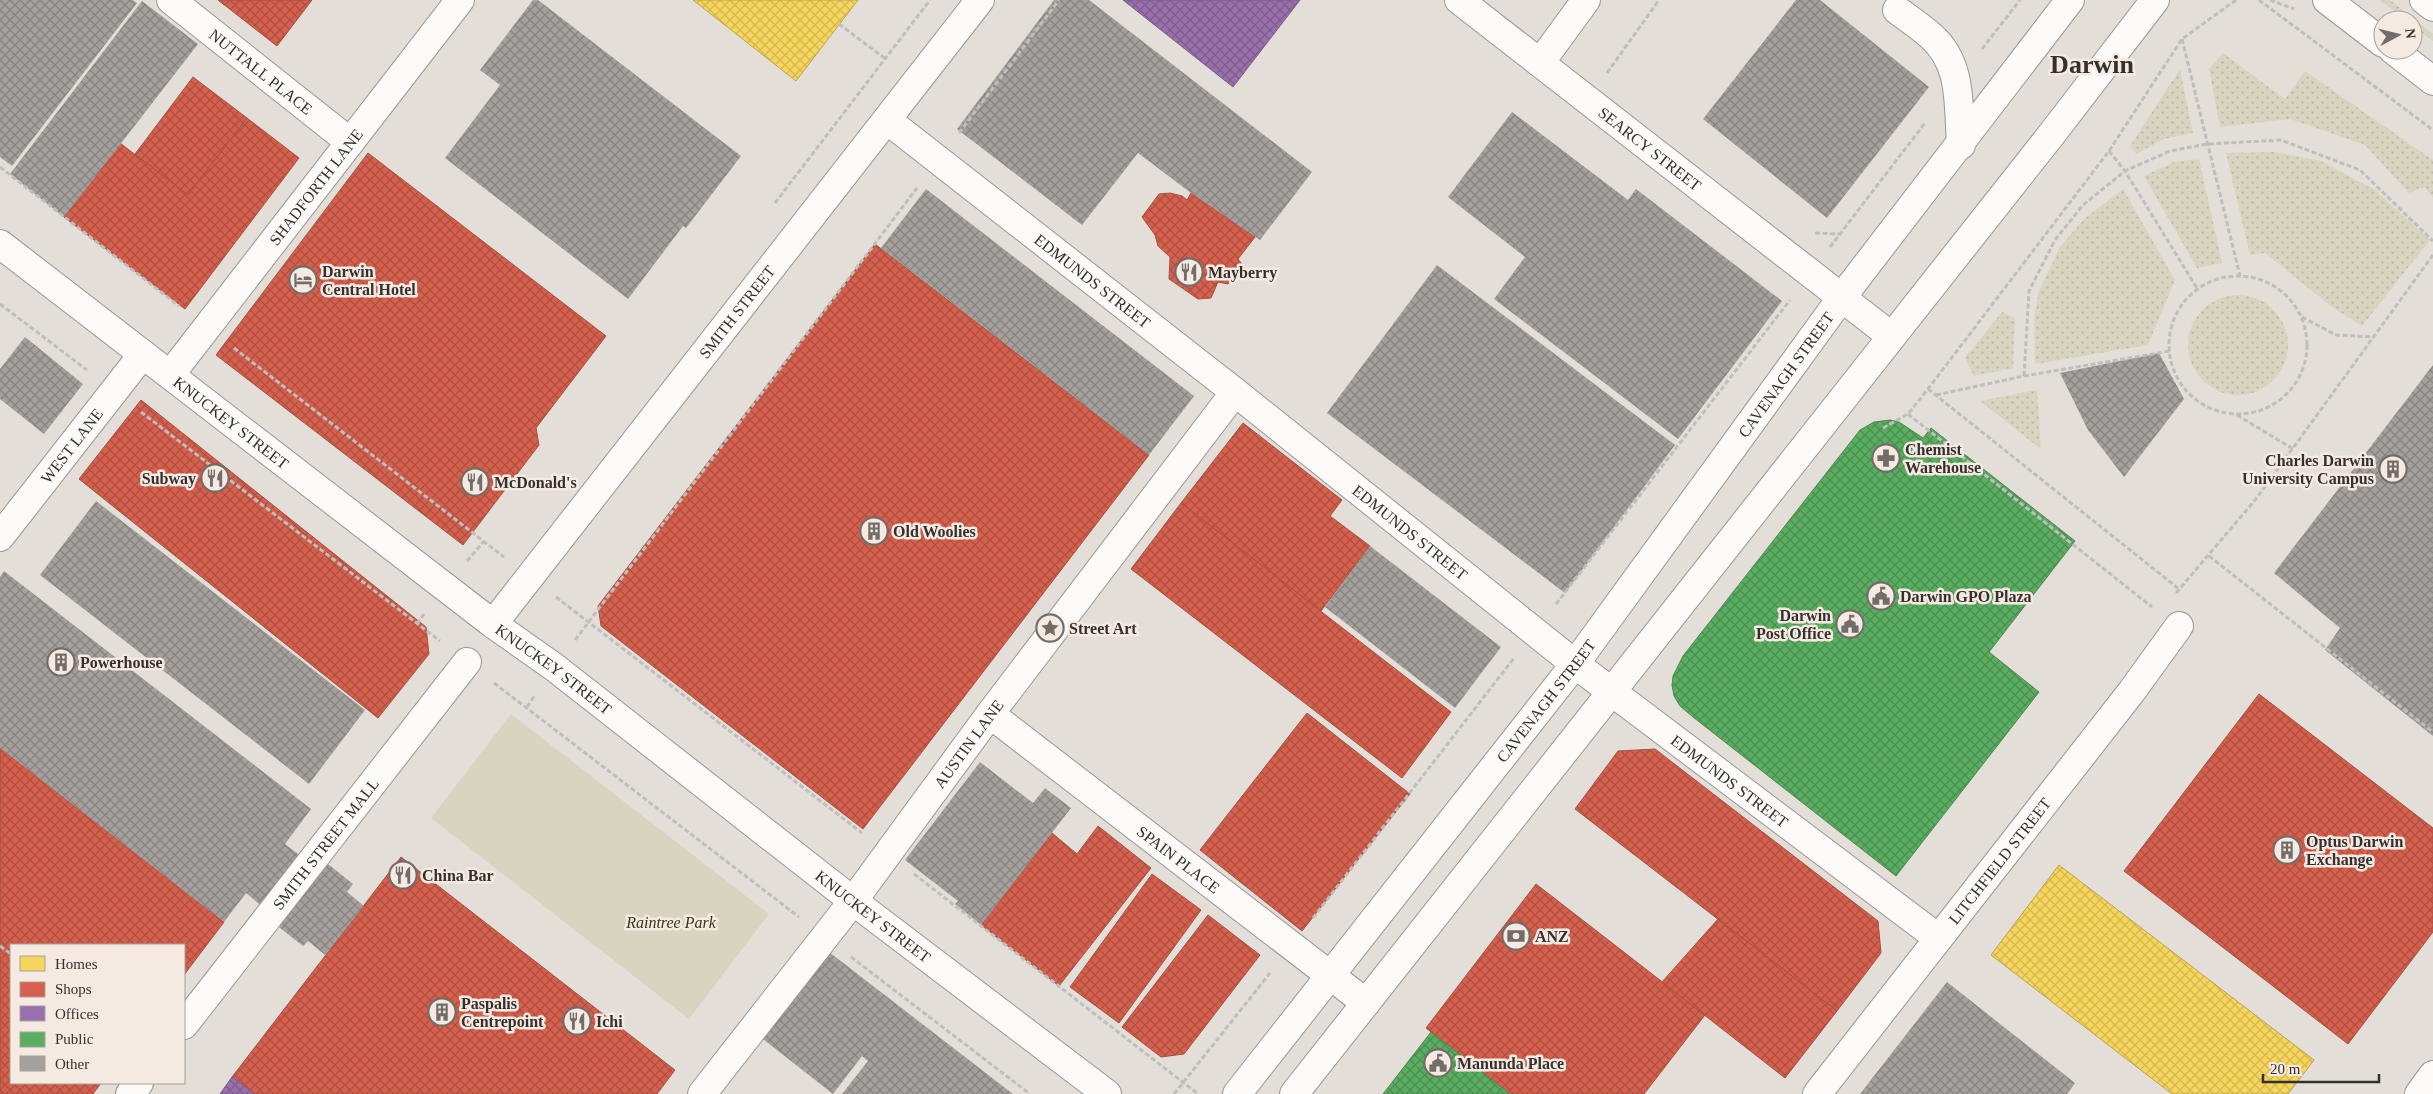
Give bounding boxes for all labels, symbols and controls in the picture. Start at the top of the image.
north arrow [2373,10,2423,60]
street label: NUTTALL PLACE [206,25,316,117]
text: N [2402,28,2418,39]
district label: Darwin [2050,50,2134,79]
street label: SEARCY STREET [1595,103,1705,194]
street label: SHADFORTH LANE [265,125,366,248]
street label: EDMUNDS STREET [1032,230,1154,331]
restaurant icon: Mayberry [1174,257,1204,287]
street label: SMITH STREET [695,262,778,361]
place label: Darwin Central Hotel [322,263,416,298]
place label: Mayberry [1208,264,1277,282]
hotel icon: Darwin Central Hotel [288,265,318,295]
street label: CAVENAGH STREET [1735,308,1837,440]
street label: KNUCKEY STREET [170,373,292,472]
street label: WEST LANE [37,405,106,486]
place label: Chemist Warehouse [1905,441,1981,476]
pharmacy icon: Chemist Warehouse [1871,443,1901,473]
place label: Charles Darwin University Campus [2242,452,2374,488]
building icon: Charles Darwin University Campus [2378,454,2408,484]
restaurant icon: Subway [200,463,230,493]
restaurant icon: McDonald's [460,467,490,497]
place label: Subway [142,470,196,488]
place label: McDonald's [494,474,577,491]
street label: EDMUNDS STREET [1349,481,1471,583]
building icon: Old Woolies [859,516,889,546]
place label: Old Woolies [893,523,976,540]
public building icon: Darwin GPO Plaza [1866,581,1896,611]
place label: Darwin GPO Plaza [1900,588,2032,605]
place label: Darwin Post Office [1756,607,1831,642]
public building icon: Darwin Post Office [1835,609,1865,639]
place icon: Street Art [1035,613,1065,643]
street label: KNUCKEY STREET [492,620,615,718]
place label: Street Art [1069,620,1137,637]
street label: CAVENAGH STREET [1493,636,1599,765]
building icon: Powerhouse [46,647,76,677]
place label: Powerhouse [80,654,163,671]
street label: AUSTIN LANE [930,696,1006,791]
street label: EDMUNDS STREET [1668,731,1792,830]
street label: SMITH STREET MALL [269,775,382,913]
street label: LITCHFIELD STREET [1945,794,2054,927]
street label: SPAIN PLACE [1134,822,1223,896]
place label: Optus Darwin Exchange [2306,833,2403,869]
building icon: Optus Darwin Exchange [2272,835,2302,865]
restaurant icon: China Bar [388,860,418,890]
place label: China Bar [422,867,494,884]
street label: KNUCKEY STREET [812,867,934,966]
park label: Raintree Park [625,914,717,931]
bank icon: ANZ [1501,921,1531,951]
place label: ANZ [1535,928,1569,945]
legend [10,944,185,1084]
text: Homes [55,956,98,972]
text: Shops [55,981,92,997]
place label: Paspalis Centrepoint [461,995,544,1031]
building icon: Paspalis Centrepoint [427,997,457,1027]
text: Offices [55,1006,99,1022]
restaurant icon: Ichi [562,1006,592,1036]
place label: Ichi [596,1013,623,1030]
text: Public [55,1031,94,1047]
public building icon: Manunda Place [1423,1048,1453,1078]
scale bar [2263,1052,2379,1084]
place label: Manunda Place [1457,1055,1564,1072]
text: Other [55,1056,89,1072]
text: 20 m [2270,1061,2301,1077]

